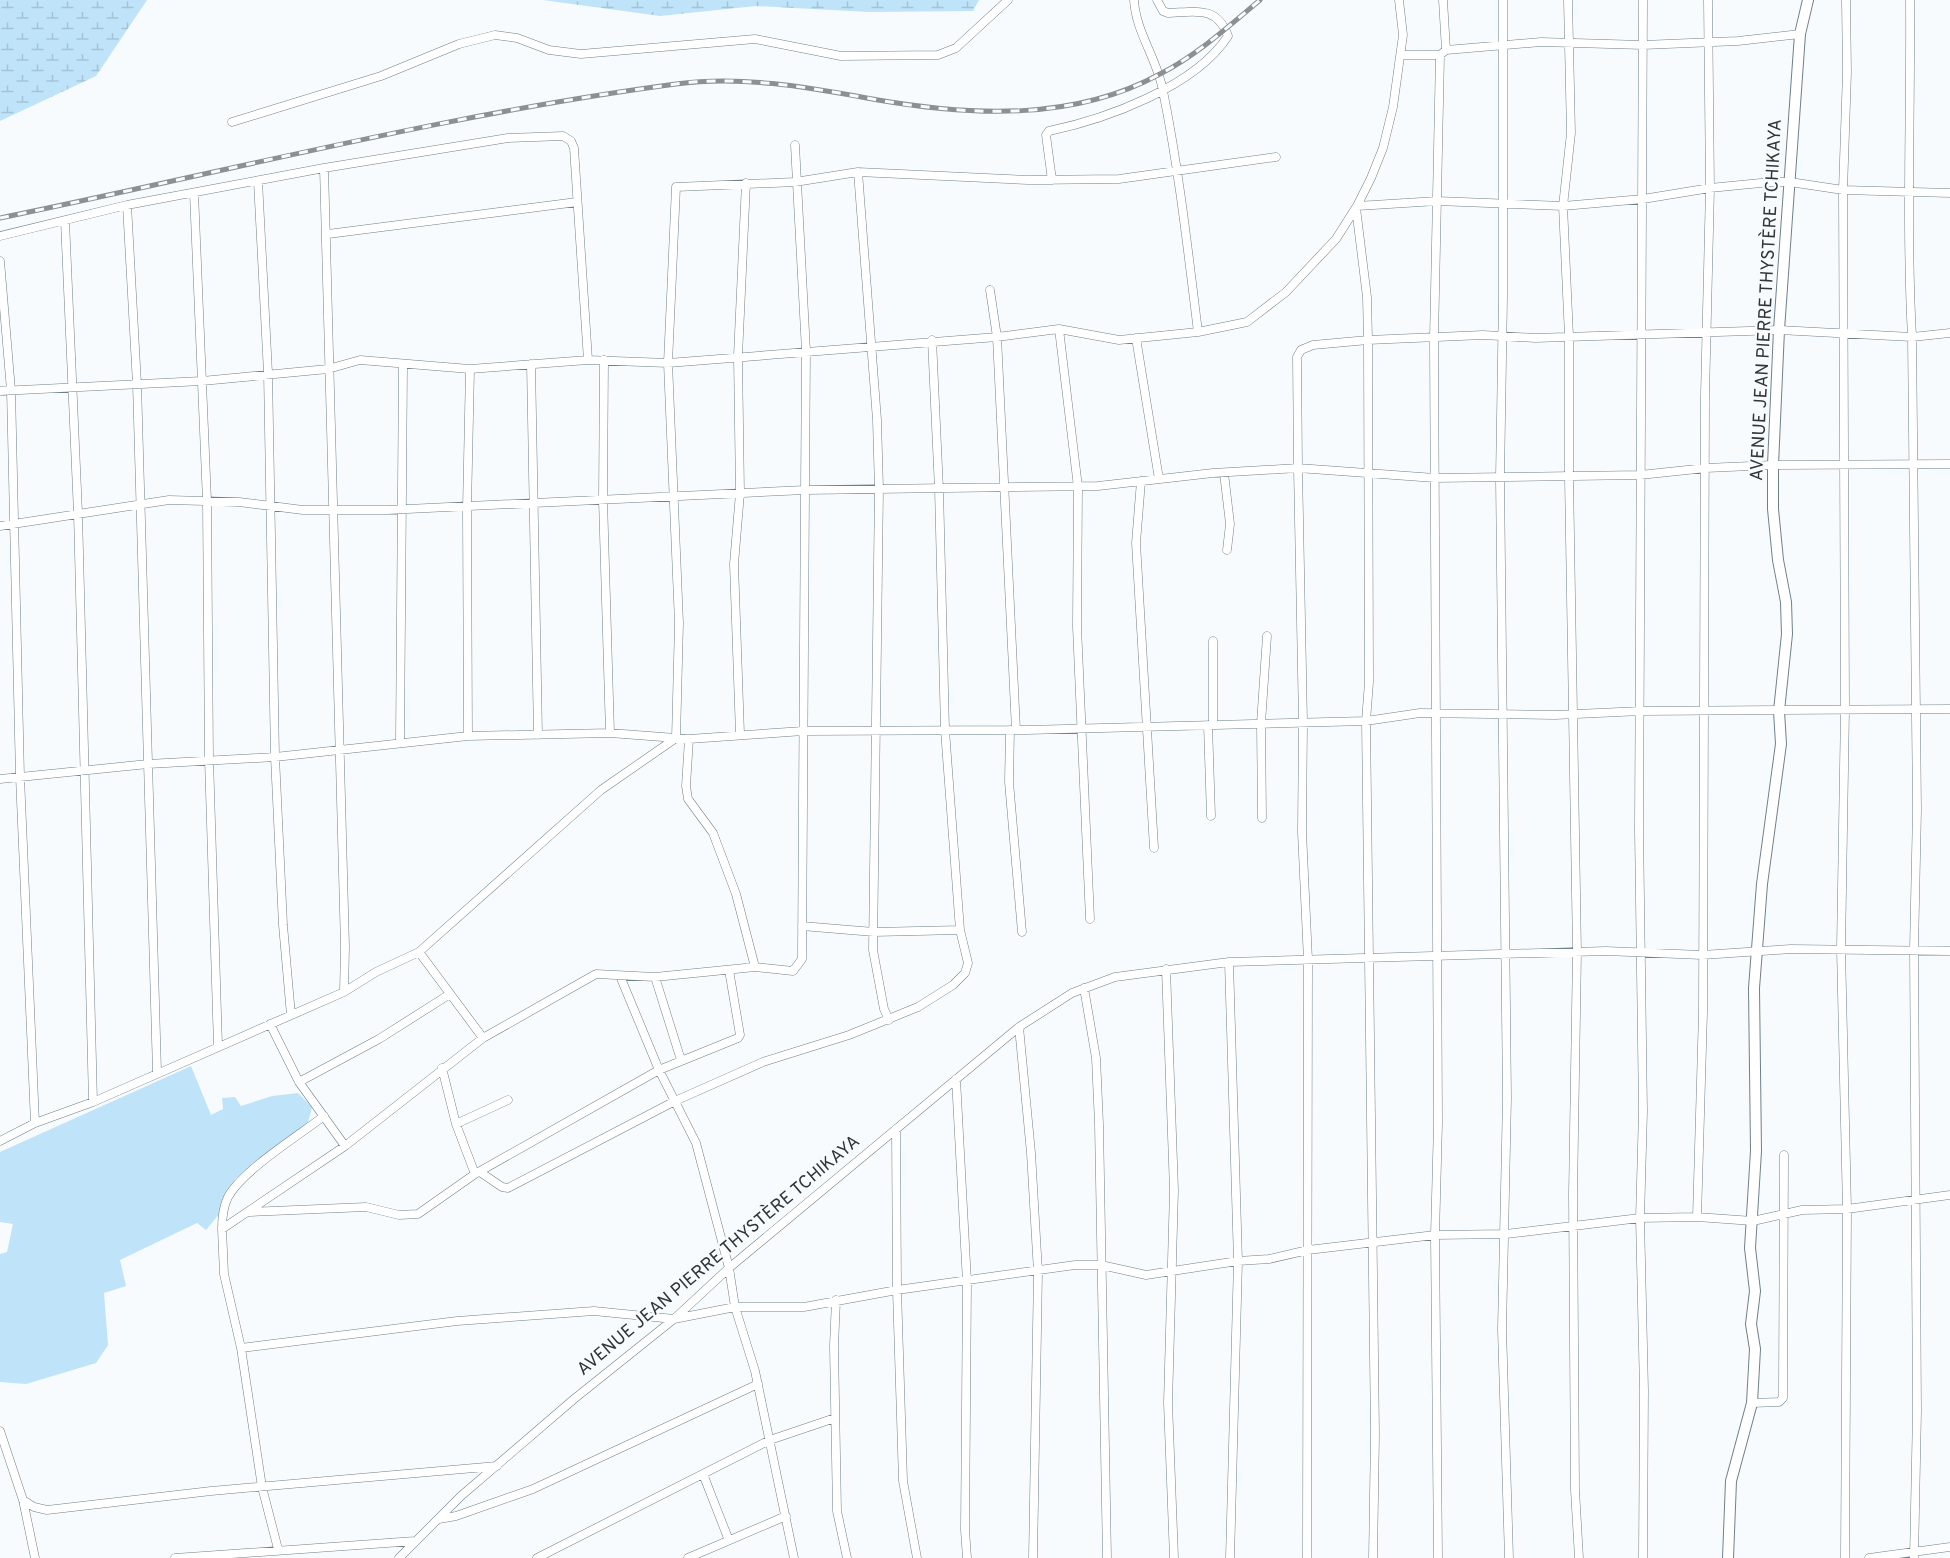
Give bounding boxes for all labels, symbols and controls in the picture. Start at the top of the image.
street label: AVENUE JEAN PIERRE THYSTÈRE TCHIKAYA [1744,118,1788,482]
street label: AVENUE JEAN PIERRE THYSTÈRE TCHIKAYA [571,1129,865,1381]

